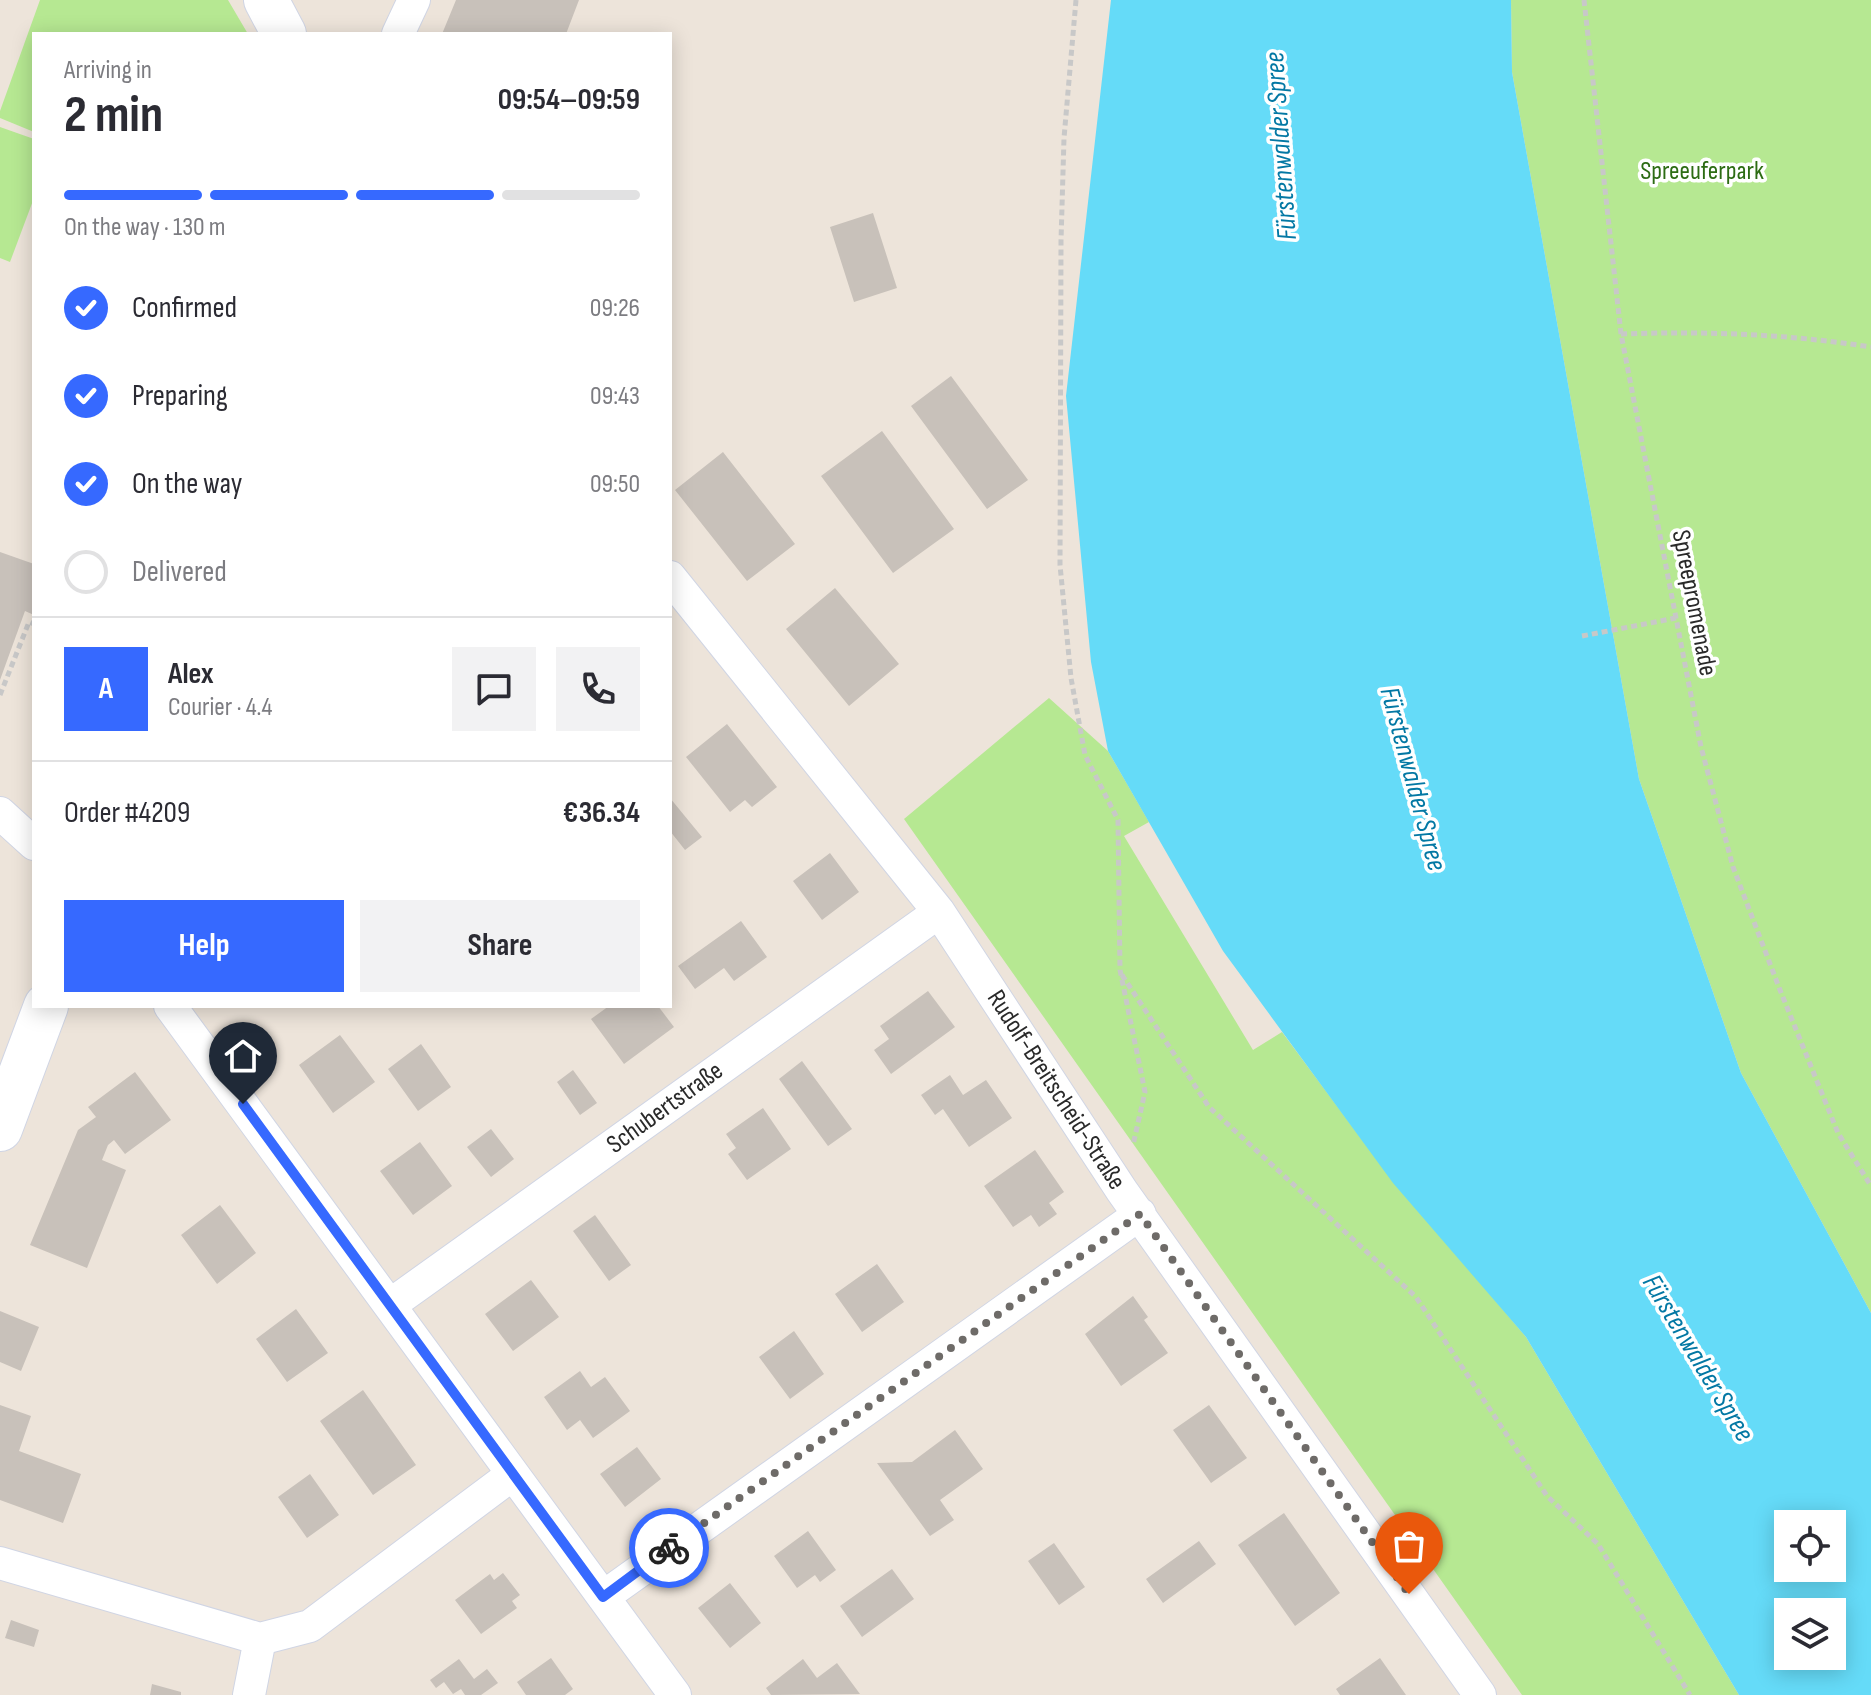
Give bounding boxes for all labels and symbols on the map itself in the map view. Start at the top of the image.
water label: Fürstenwalder Spree [1258,51,1304,241]
park label: Spreeuferpark [1640,156,1764,187]
street label: Spreepromenade [1665,527,1723,679]
water label: Fürstenwalder Spree [1373,684,1453,874]
street label: Rudolf-Breitscheid-Straße [980,984,1132,1196]
pin [209,1022,277,1104]
street label: Schubertstraße [601,1055,729,1161]
water label: Fürstenwalder Spree [1635,1269,1761,1447]
courier [629,1508,709,1588]
pin [1375,1512,1443,1594]

